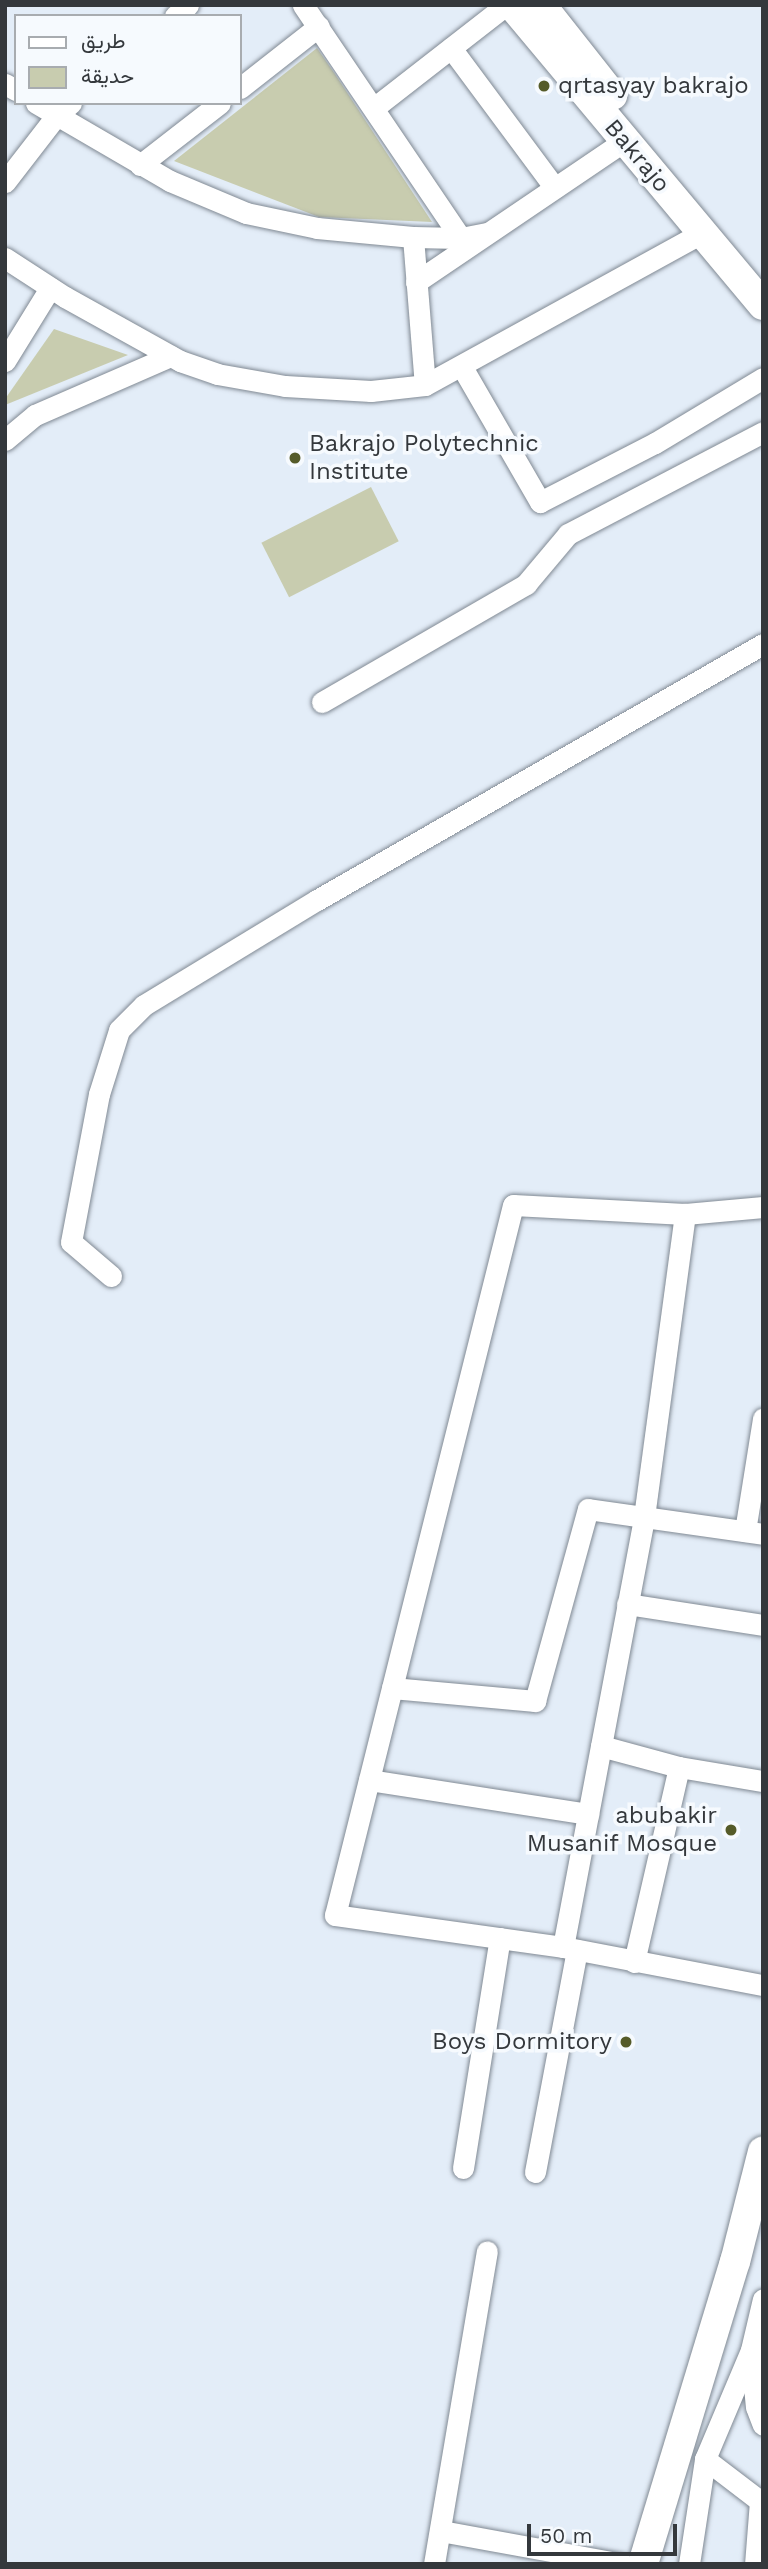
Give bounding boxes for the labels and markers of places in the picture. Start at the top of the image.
place label: qrtasyay bakrajo [558,72,749,100]
marker: qrtasyay bakrajo [536,78,552,94]
place label: Bakrajo Polytechnic Institute [309,430,539,486]
marker: Bakrajo Polytechnic Institute [287,450,303,466]
place label: abubakir Musanif Mosque [526,1802,717,1858]
marker: abubakir Musanif Mosque [723,1822,739,1838]
place label: Boys Dormitory [432,2028,612,2056]
marker: Boys Dormitory [618,2034,634,2050]

